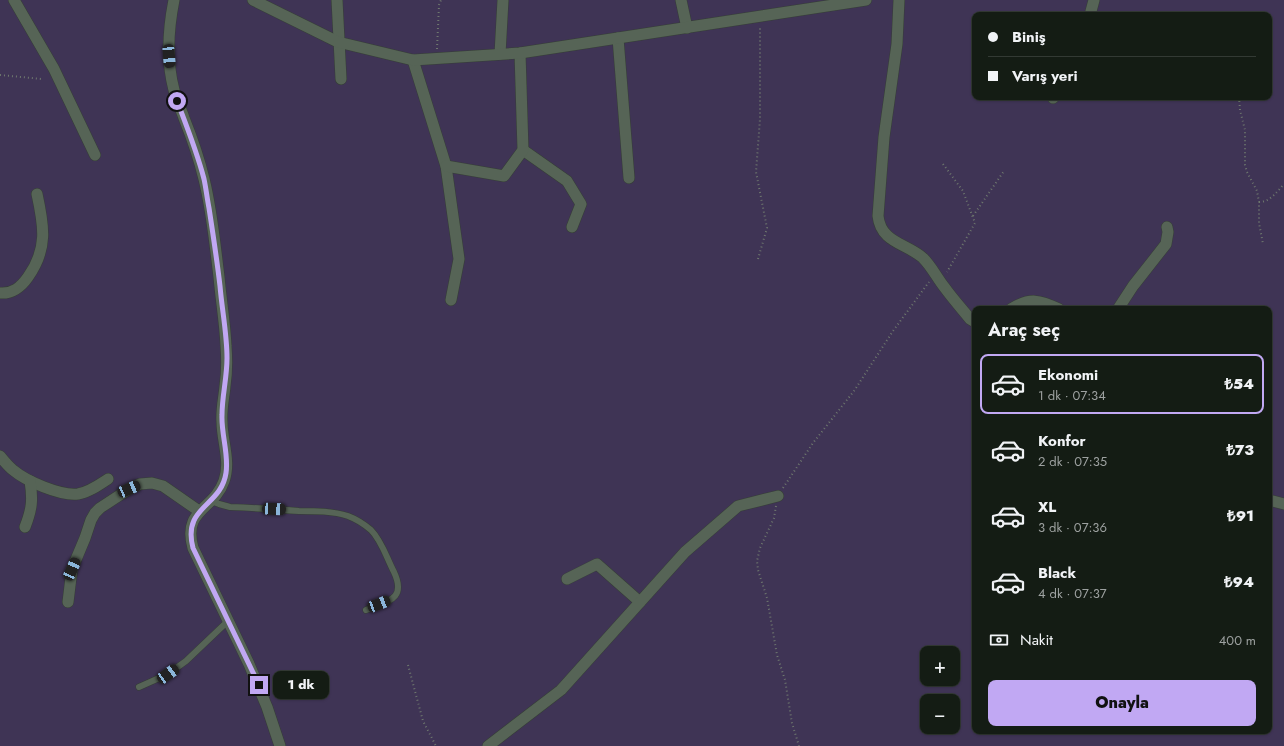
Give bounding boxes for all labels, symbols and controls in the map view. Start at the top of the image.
text: Biniş [1012,26,1046,48]
car [162,44,176,68]
text: Varış yeri [1012,65,1078,87]
route start [168,92,186,110]
text: Araç seç [988,317,1060,343]
text: Ekonomi [1038,364,1098,386]
icon: car [990,366,1026,402]
text: ₺54 [1224,373,1254,395]
text: 1 dk · 07:34 [1038,386,1106,405]
text: Konfor [1038,430,1086,452]
icon: car [990,432,1026,468]
text: ₺73 [1226,439,1254,461]
text: 2 dk · 07:35 [1038,452,1107,471]
car [116,479,142,499]
text: XL [1038,496,1056,518]
icon: car [990,498,1026,534]
car [262,502,286,516]
text: ₺91 [1227,505,1254,527]
text: 3 dk · 07:36 [1038,518,1107,537]
car [62,556,82,582]
text: Black [1038,562,1076,584]
icon: car [990,564,1026,600]
text: ₺94 [1224,571,1254,593]
text: 4 dk · 07:37 [1038,584,1107,603]
car [366,594,392,614]
icon: cash [988,629,1010,651]
text: Nakit [1020,629,1053,651]
text: 400 m [1219,631,1256,650]
map controls [920,646,960,734]
button: + [920,646,960,686]
car [155,662,181,686]
callout: 1 dk [273,671,329,699]
text: 1 dk [288,675,315,694]
route end [250,676,268,694]
button: Onayla [988,680,1256,726]
button: − [920,694,960,734]

